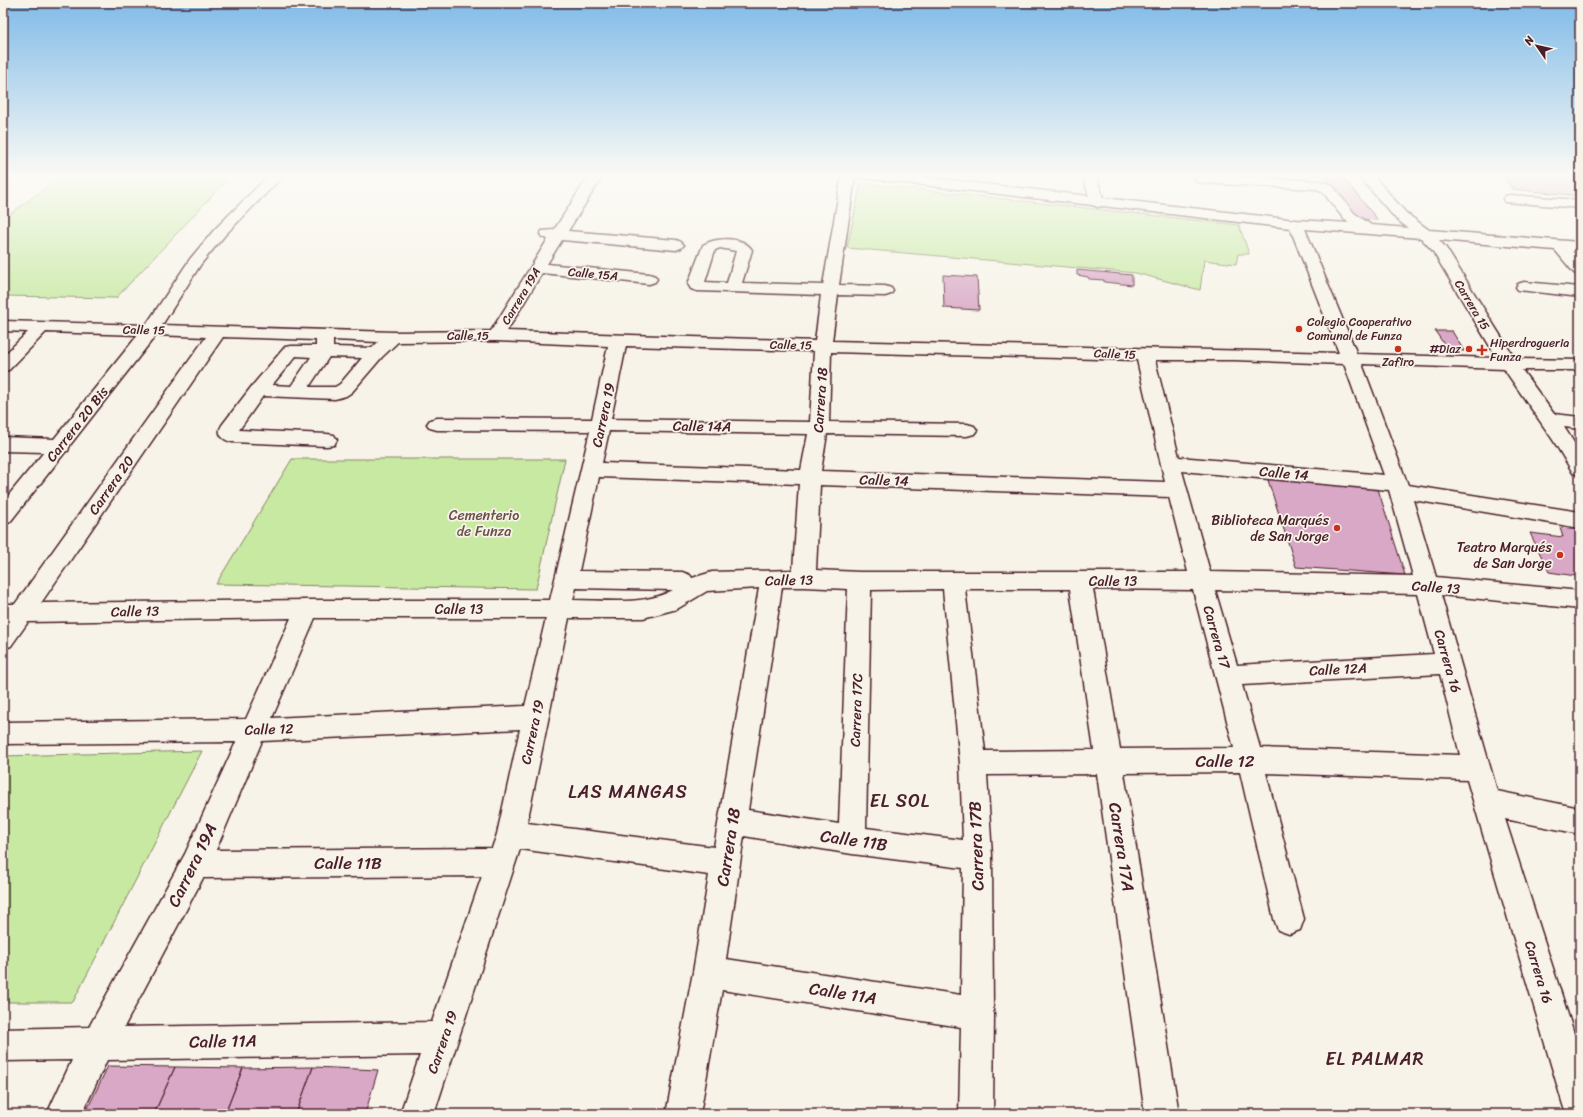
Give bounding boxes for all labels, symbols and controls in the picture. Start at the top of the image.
north arrow [1517,26,1557,66]
text: N [1519,32,1539,50]
street label: Calle 15A [567,261,619,287]
street label: Carrera 19A [495,263,547,329]
street label: Carrera 15 [1448,275,1496,335]
place label: Colegio Cooperativo Comunal de Funza [1307,311,1412,347]
street label: Calle 15 [123,319,165,341]
marker: Colegio Cooperativo Comunal de Funza [1294,324,1304,334]
street label: Calle 15 [447,325,489,347]
place label: Hiperdrogueria Funza [1490,332,1569,368]
street label: Calle 15 [770,334,812,356]
place label: #Diaz [1429,338,1461,360]
street label: Calle 15 [1094,342,1136,366]
marker: Zafiro [1393,344,1403,354]
marker: #Diaz [1464,344,1474,354]
marker: Hiperdrogueria Funza [1477,345,1487,355]
place label: Zafiro [1382,351,1414,373]
street label: Carrera 18 [806,366,835,433]
street label: Carrera 20 Bis [40,380,115,468]
street label: Carrera 19 [584,380,623,450]
street label: Calle 14A [673,413,731,440]
street label: Carrera 20 [82,450,141,520]
street label: Calle 14 [1258,459,1310,488]
street label: Calle 14 [859,467,909,494]
park label: Cementerio de Funza [449,503,519,544]
place label: Biblioteca Marqués de San Jorge [1211,508,1330,549]
marker: Biblioteca Marqués de San Jorge [1332,523,1342,533]
place label: Teatro Marqués de San Jorge [1457,535,1553,576]
marker: Teatro Marqués de San Jorge [1555,550,1565,560]
street label: Calle 13 [765,568,814,593]
street label: Calle 13 [1089,569,1137,594]
street label: Calle 13 [1411,573,1461,602]
street label: Calle 13 [435,597,483,622]
street label: Calle 13 [111,599,160,624]
street label: Carrera 17 [1196,603,1238,673]
street label: Carrera 16 [1427,627,1468,696]
street label: Calle 12A [1308,656,1368,683]
street label: Carrera 17C [843,673,870,747]
street label: Carrera 19 [513,697,552,767]
street label: Calle 12 [244,716,294,743]
street label: Calle 12 [1195,746,1255,776]
district label: LAS MANGAS [568,776,688,808]
district label: EL SOL [870,785,930,817]
street label: Carrera 17A [1100,800,1144,894]
street label: Carrera 17B [959,801,993,891]
street label: Carrera 18 [707,805,749,889]
street label: Carrera 19A [159,818,225,912]
street label: Calle 11B [819,820,890,860]
street label: Calle 11B [314,848,382,878]
street label: Carrera 16 [1517,938,1560,1007]
street label: Calle 11A [807,973,879,1013]
street label: Carrera 19 [420,1007,465,1077]
street label: Calle 11A [189,1025,257,1057]
district label: EL PALMAR [1326,1043,1424,1075]

